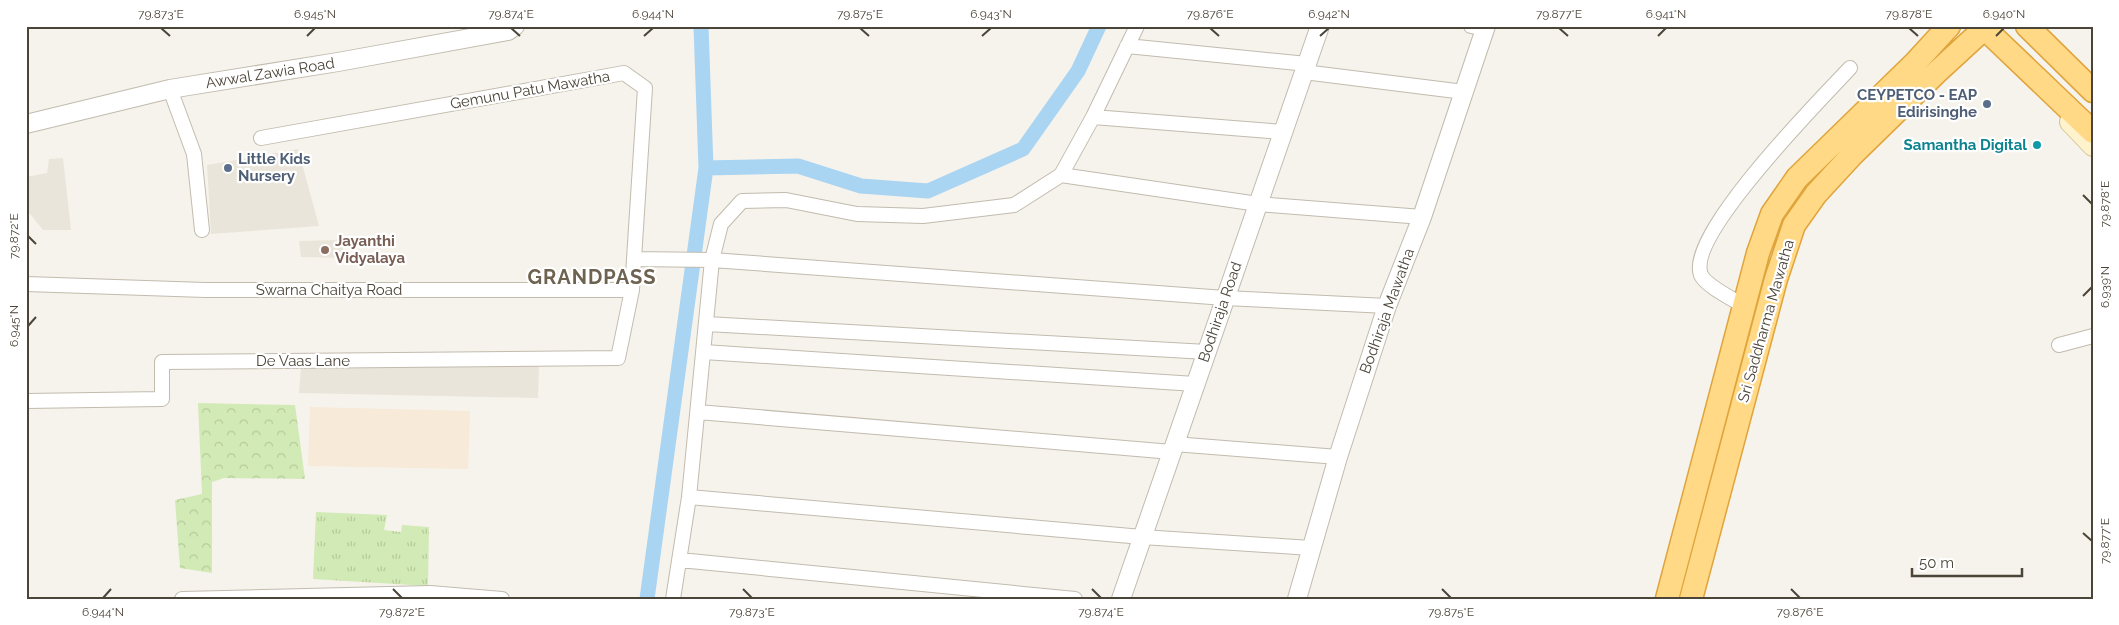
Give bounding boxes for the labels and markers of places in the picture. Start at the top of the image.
place label: CEYPETCO - EAP Edirisinghe [1857,86,1978,121]
marker: CEYPETCO - EAP Edirisinghe [1981,98,1993,110]
place label: Samantha Digital [1904,136,2027,154]
marker: Samantha Digital [2031,139,2043,151]
place label: Little Kids Nursery [238,150,310,185]
marker: Little Kids Nursery [222,162,234,174]
place label: Jayanthi Vidyalaya [335,232,405,267]
marker: Jayanthi Vidyalaya [319,244,331,256]

